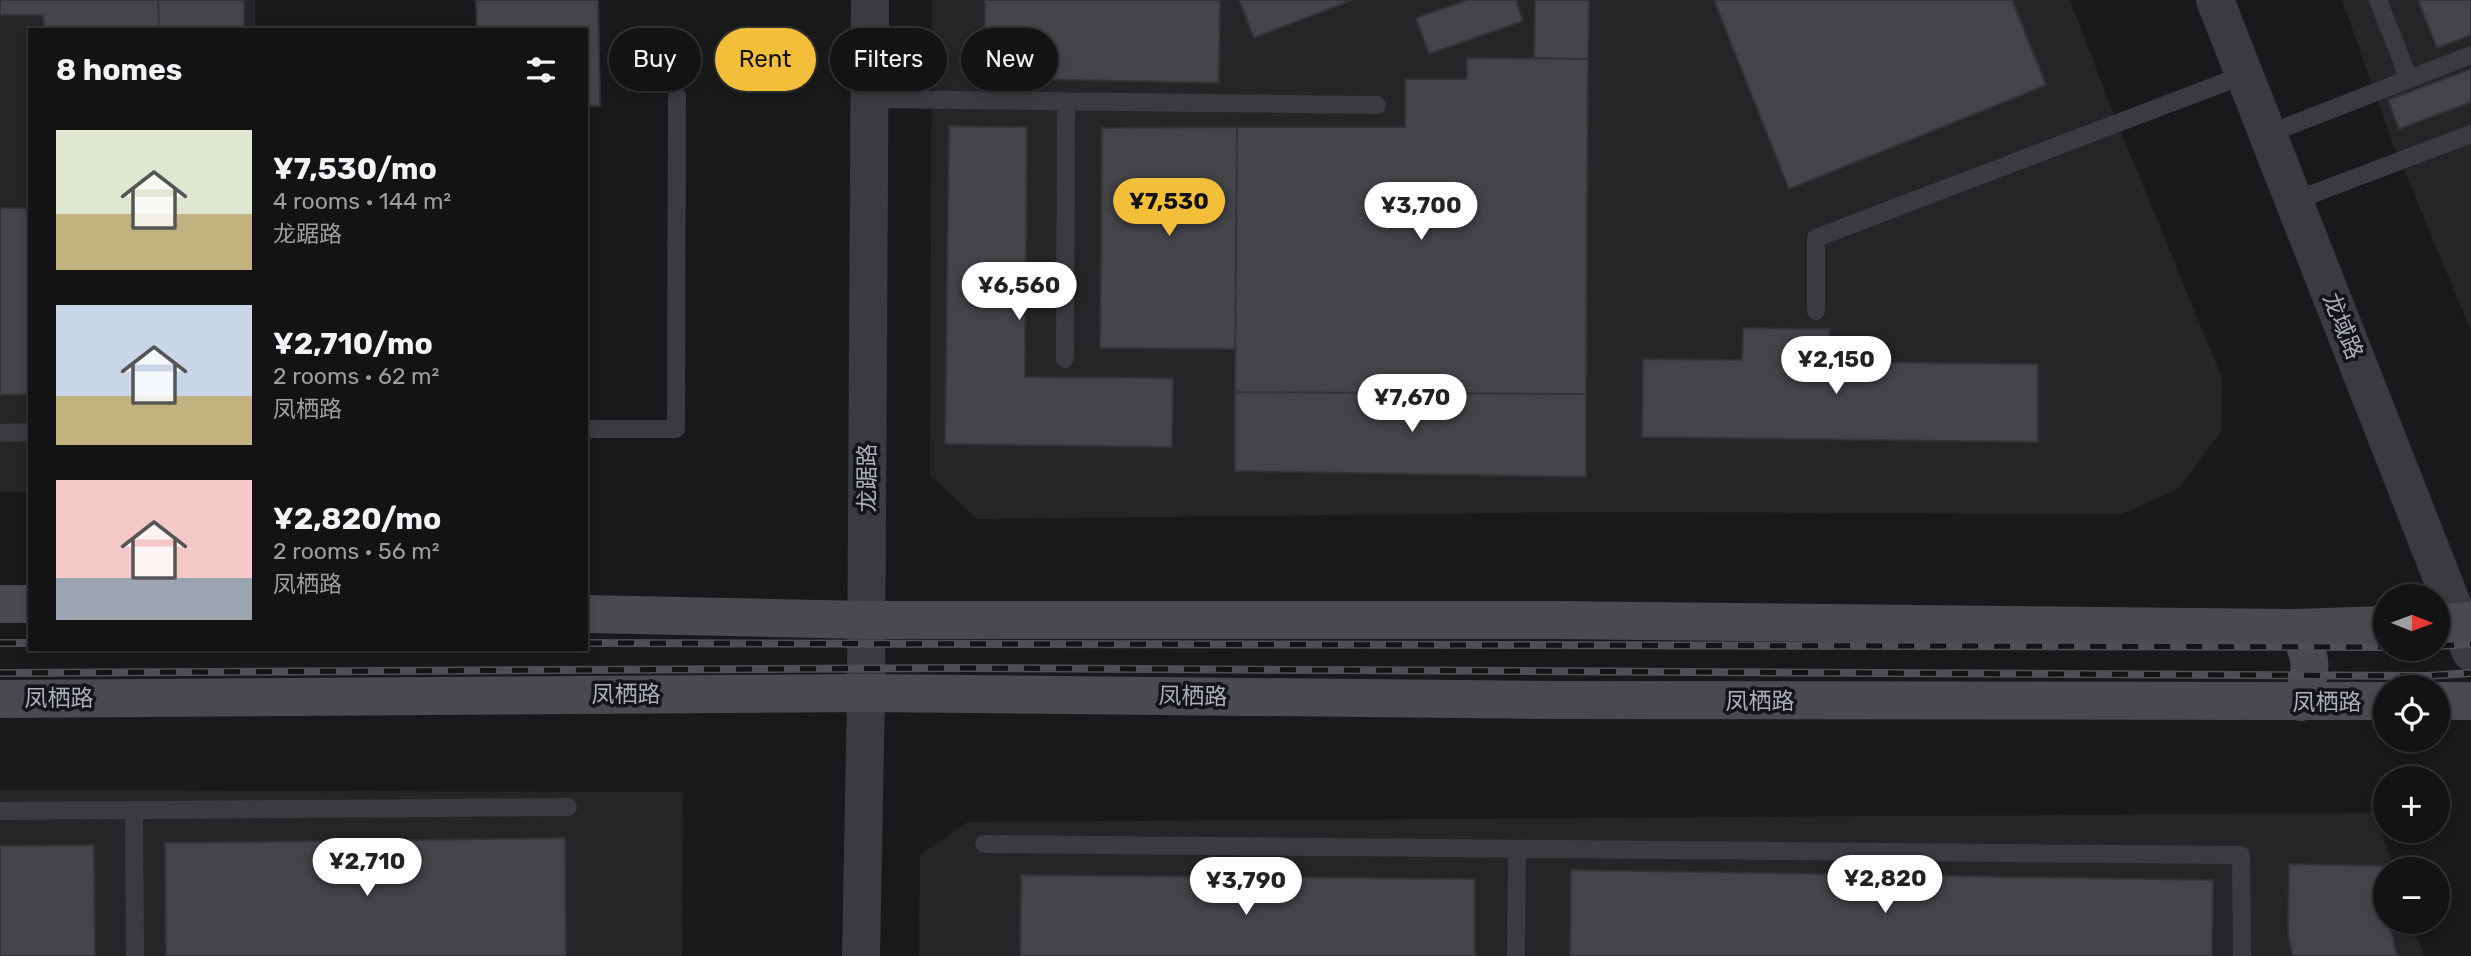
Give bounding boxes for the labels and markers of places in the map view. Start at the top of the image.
pin: ¥7,530 [1112,178,1226,238]
pin: ¥3,700 [1364,182,1478,242]
pin: ¥6,560 [962,262,1076,322]
pin: ¥2,150 [1779,336,1893,396]
pin: ¥7,670 [1355,374,1469,434]
pin: ¥2,710 [310,838,424,898]
pin: ¥2,820 [1828,856,1942,915]
pin: ¥3,790 [1189,858,1303,917]

